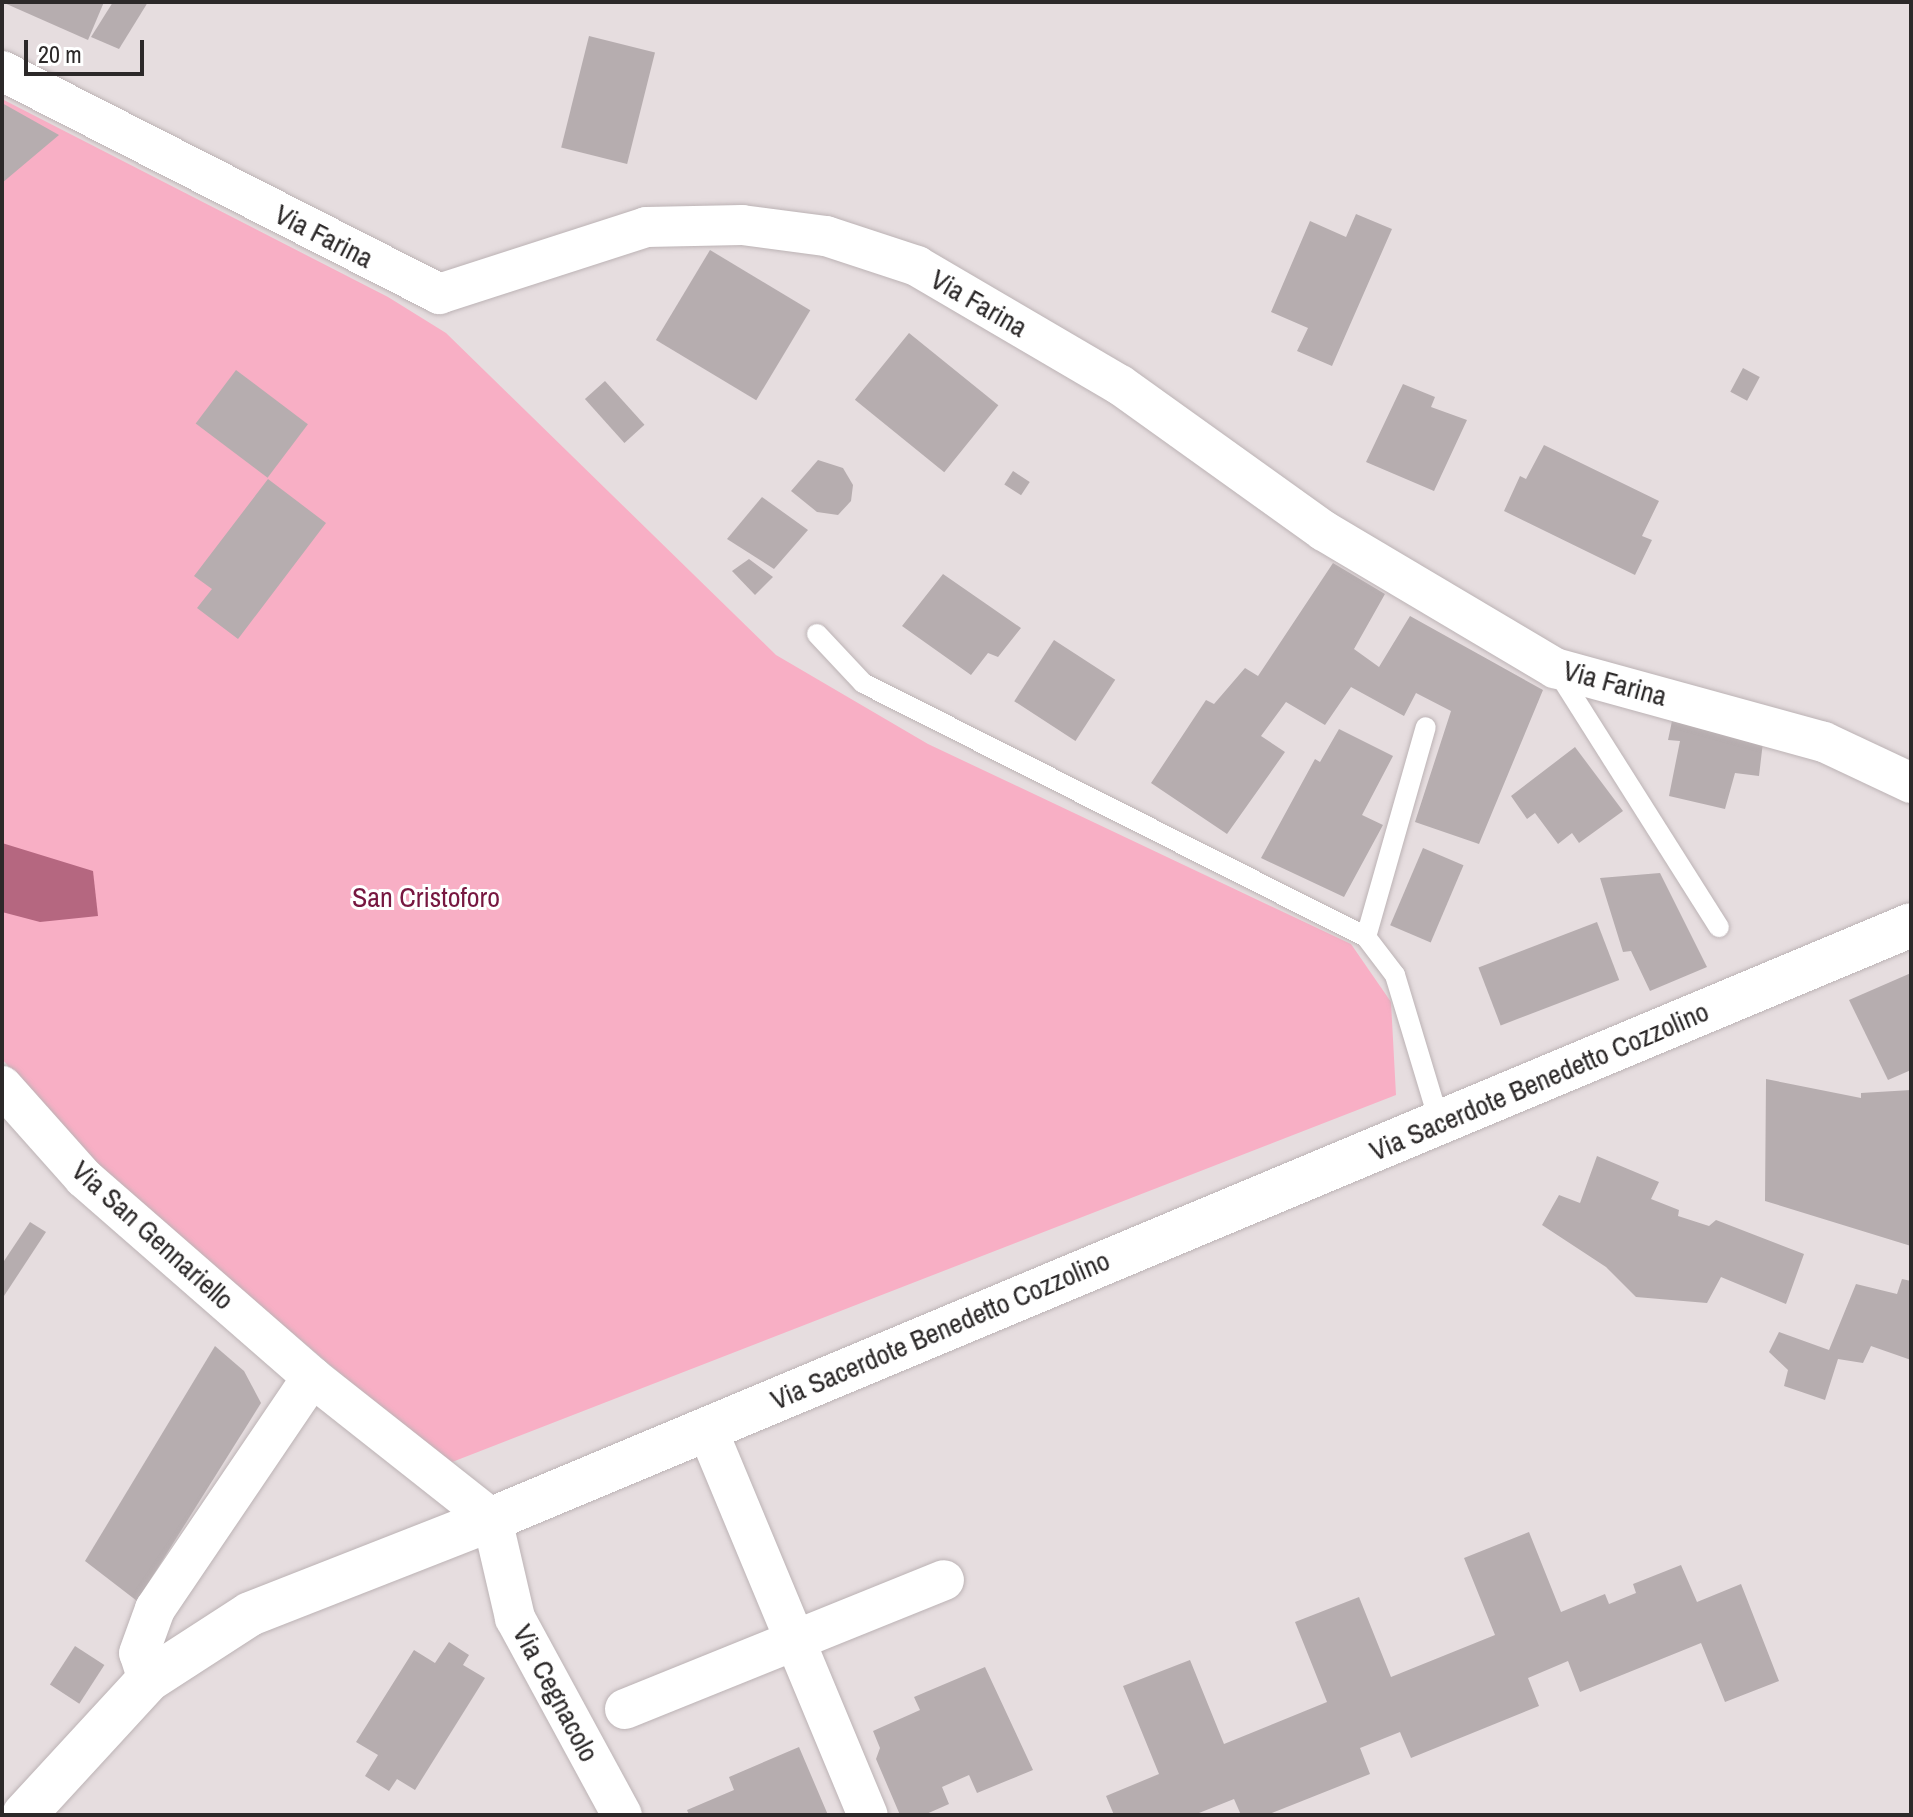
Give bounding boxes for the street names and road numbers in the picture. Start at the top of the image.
street label: Via Farina [269,197,379,275]
street label: Via Farina [925,262,1033,344]
street label: Via Farina [1560,653,1670,713]
street label: Via Sacerdote Benedetto Cozzolino [1365,994,1713,1168]
street label: Via San Gennariello [65,1153,241,1317]
street label: Via Sacerdote Benedetto Cozzolino [766,1243,1114,1417]
street label: Via Cegnacolo [506,1619,606,1767]

